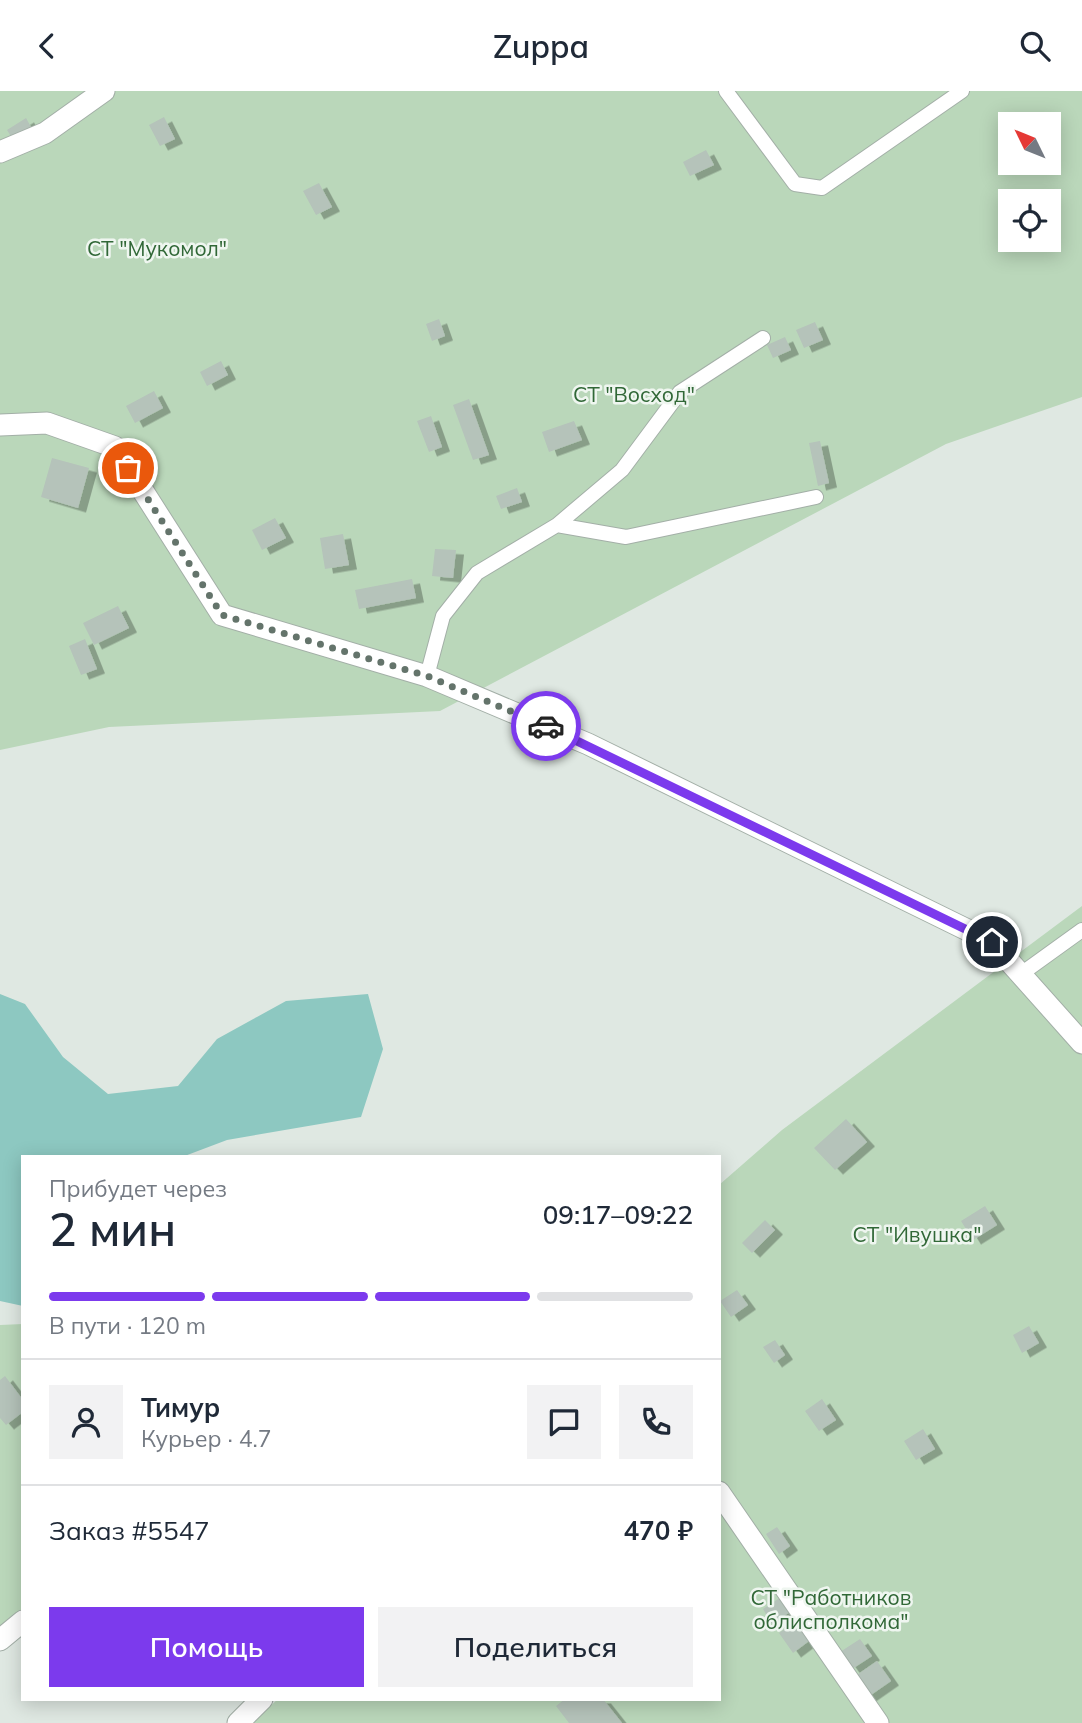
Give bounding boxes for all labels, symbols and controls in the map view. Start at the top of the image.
text: Zuppa [493,26,589,66]
icon: back [28,27,66,65]
icon: search [1016,27,1054,65]
north arrow [998,112,1060,175]
map controls [998,112,1061,252]
button: locate [998,189,1061,252]
park label: СТ "Мукомол" [87,235,227,261]
park label: СТ "Восход" [573,381,695,407]
pin [98,438,158,498]
icon: bag [109,449,147,487]
courier [511,691,581,761]
icon: car [527,707,565,745]
pin [962,912,1022,972]
icon: home [973,923,1011,961]
text: Прибудет через [49,1174,227,1203]
text: 09:17–09:22 [543,1198,693,1231]
text: 2 мин [49,1200,176,1258]
park label: СТ "Ивушка" [853,1221,981,1247]
text: В пути · 120 m [49,1311,206,1340]
button: person [49,1385,123,1459]
button: chat [527,1385,601,1459]
button: phone [619,1385,693,1459]
text: Тимур [141,1391,220,1424]
text: Курьер · 4.7 [141,1424,272,1453]
text: Заказ #5547 [49,1514,210,1547]
text: 470 ₽ [623,1514,693,1547]
park label: СТ "Работников облисполкома" [750,1584,912,1634]
button: Помощь [49,1607,364,1687]
button: Поделиться [378,1607,693,1687]

